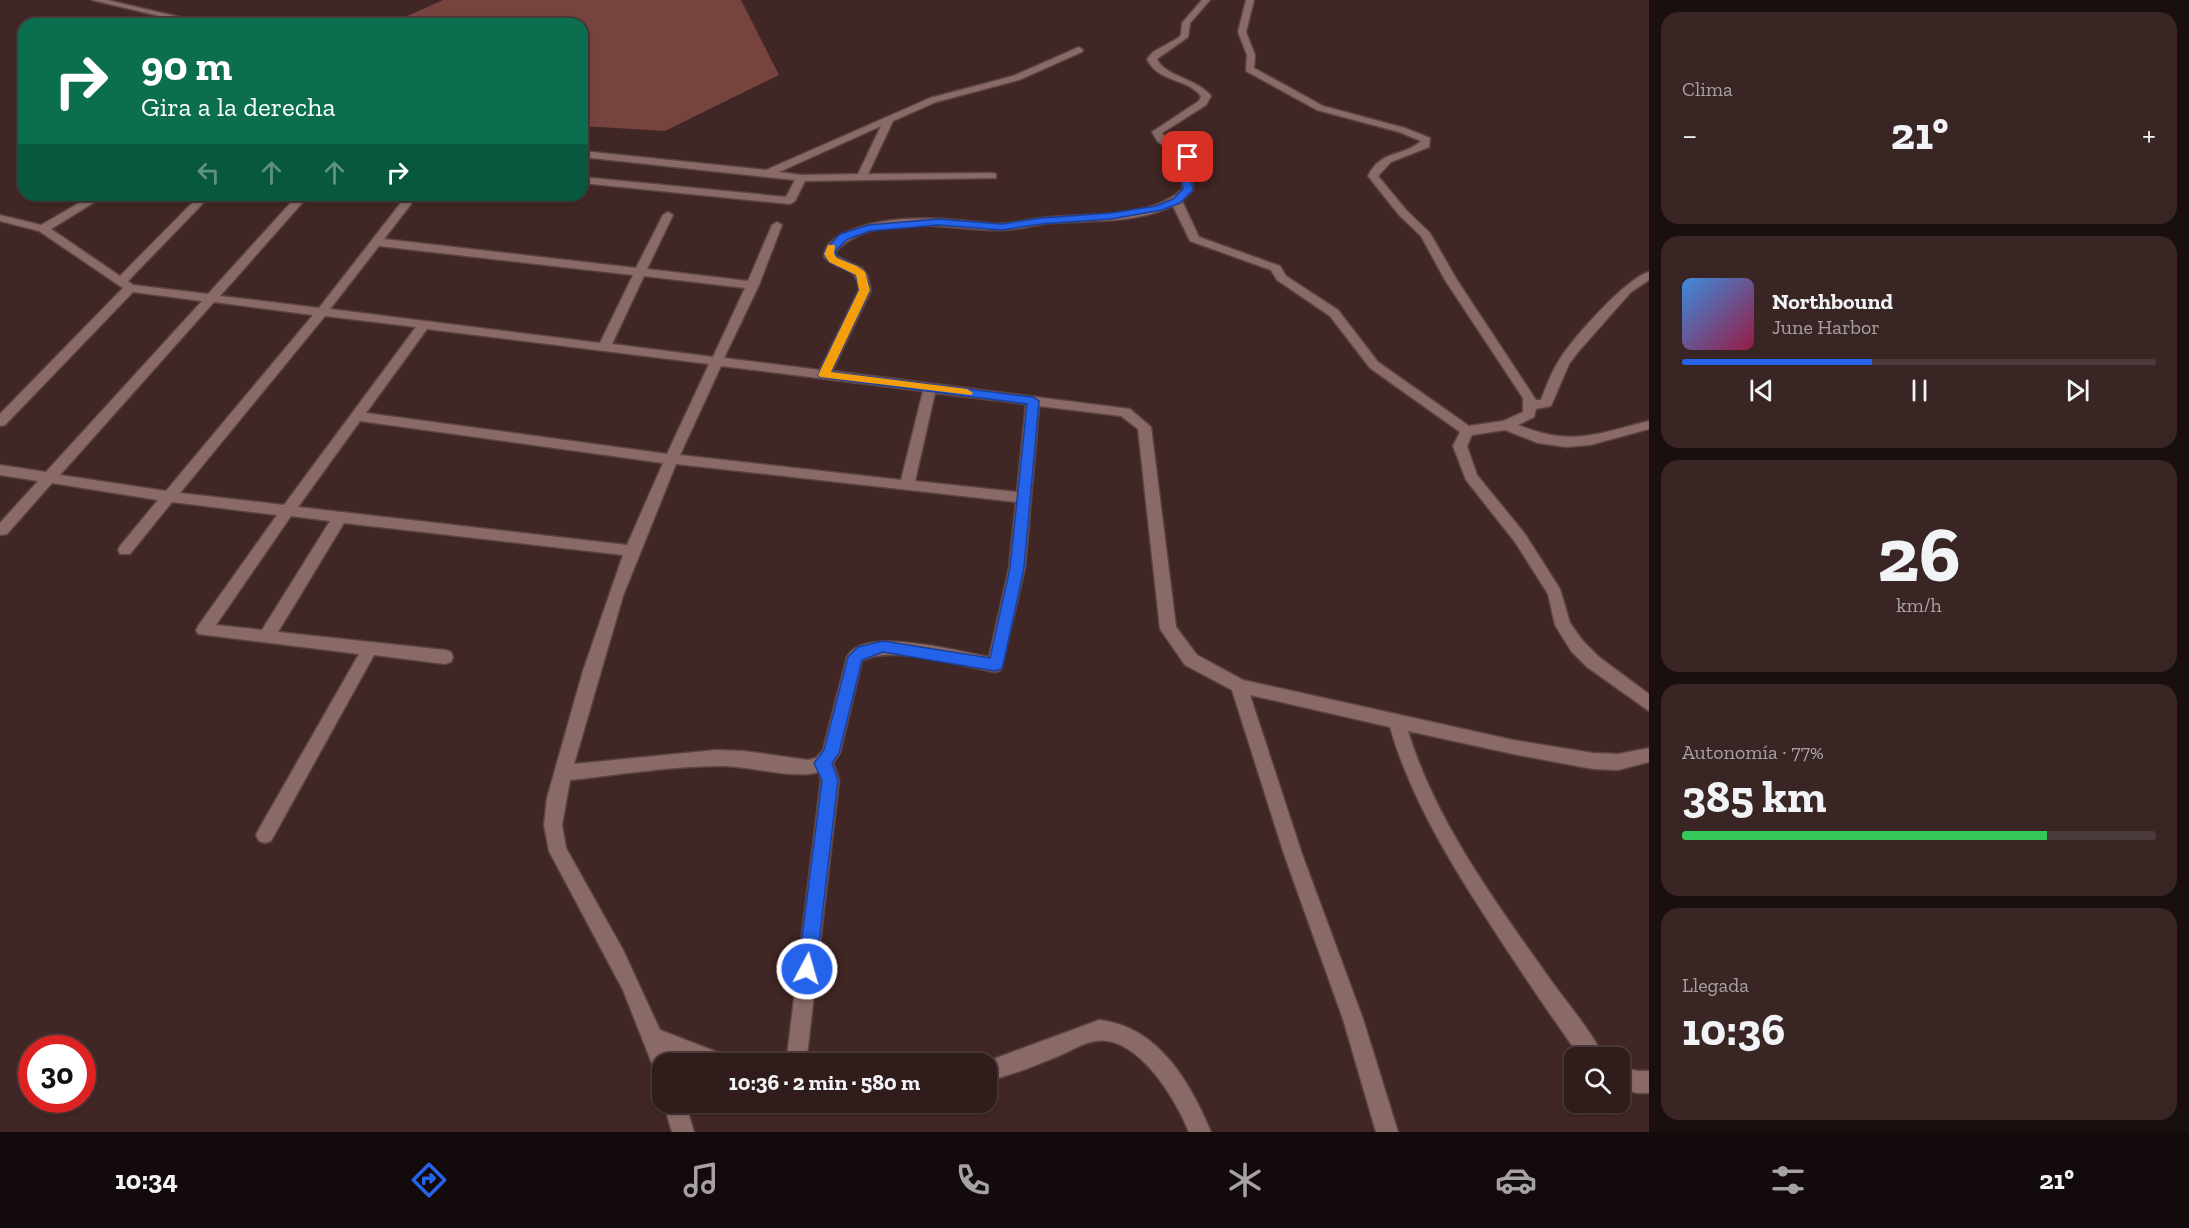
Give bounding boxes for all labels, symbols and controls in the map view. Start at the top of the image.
text: 90 m [141,40,232,91]
icon: right [42,42,120,120]
text: Clima [1682,77,1733,101]
text: Gira a la derecha [141,91,335,123]
text: 21° [1891,107,1949,161]
text: − [1682,115,1697,154]
text: + [2142,115,2156,154]
pin [1162,131,1213,182]
icon: arrive [1171,140,1204,173]
icon: left [192,156,225,189]
icon: ahead [255,156,288,189]
icon: ahead [318,156,351,189]
icon: right [381,156,414,189]
text: Northbound [1772,288,1893,315]
text: June Harbor [1772,315,1880,339]
icon: previous [1745,374,1778,407]
icon: pause [1903,374,1936,407]
icon: next [2061,374,2094,407]
text: 26 [1877,507,1961,601]
text: km/h [1896,593,1942,617]
text: Autonomía · 77% [1682,740,1824,764]
text: 385 km [1682,770,1826,824]
position arrow [775,937,839,1001]
text: Llegada [1682,973,1749,997]
text: 10:36 [1682,1003,1785,1057]
speed limit sign: 30 [18,1035,96,1113]
map controls [1564,1047,1630,1113]
button: search [1564,1047,1630,1113]
text: 10:36 · 2 min · 580 m [729,1069,920,1096]
icon: directions [408,1159,450,1201]
icon: music [680,1159,722,1201]
icon: phone [952,1159,994,1201]
icon: climate [1224,1159,1266,1201]
icon: car [1495,1159,1537,1201]
icon: filters [1767,1159,1809,1201]
text: 10:34 [115,1164,178,1196]
text: 21° [2039,1164,2074,1196]

